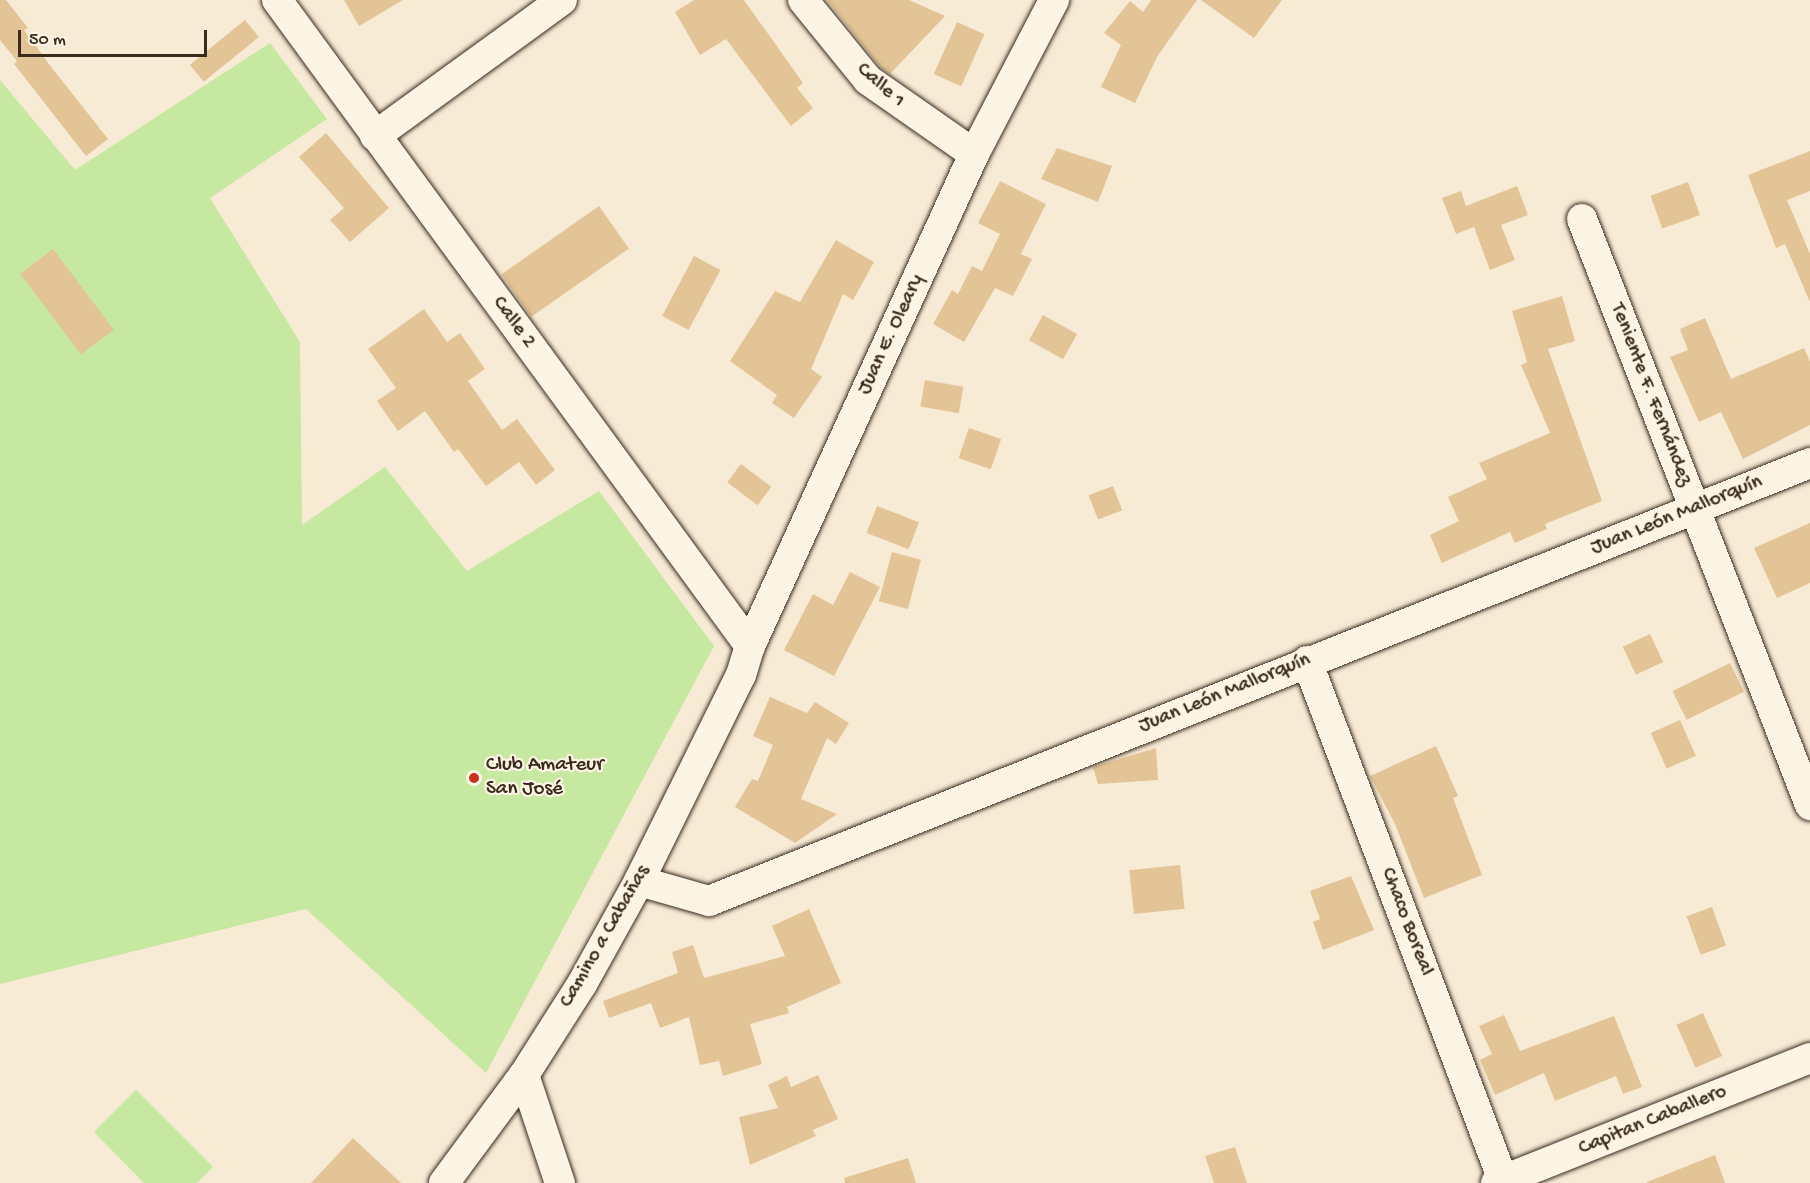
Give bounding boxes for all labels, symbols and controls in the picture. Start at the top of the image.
scale bar [21,18,210,56]
text: 50 m [29,30,66,51]
street label: Calle 1 [850,58,910,114]
street label: Juan E. Oleary [853,271,931,399]
street label: Calle 2 [486,292,540,354]
street label: Teniente F. Fernández [1603,300,1697,490]
street label: Juan León Mallorquín [1588,470,1766,562]
street label: Juan León Mallorquín [1136,648,1314,740]
place label: Club Amateur San José [486,753,604,803]
marker: Club Amateur San José [467,771,481,785]
street label: Camino a Cabañas [555,861,657,1013]
street label: Chaco Boreal [1374,864,1438,980]
street label: Capitan Caballero [1575,1080,1731,1162]

